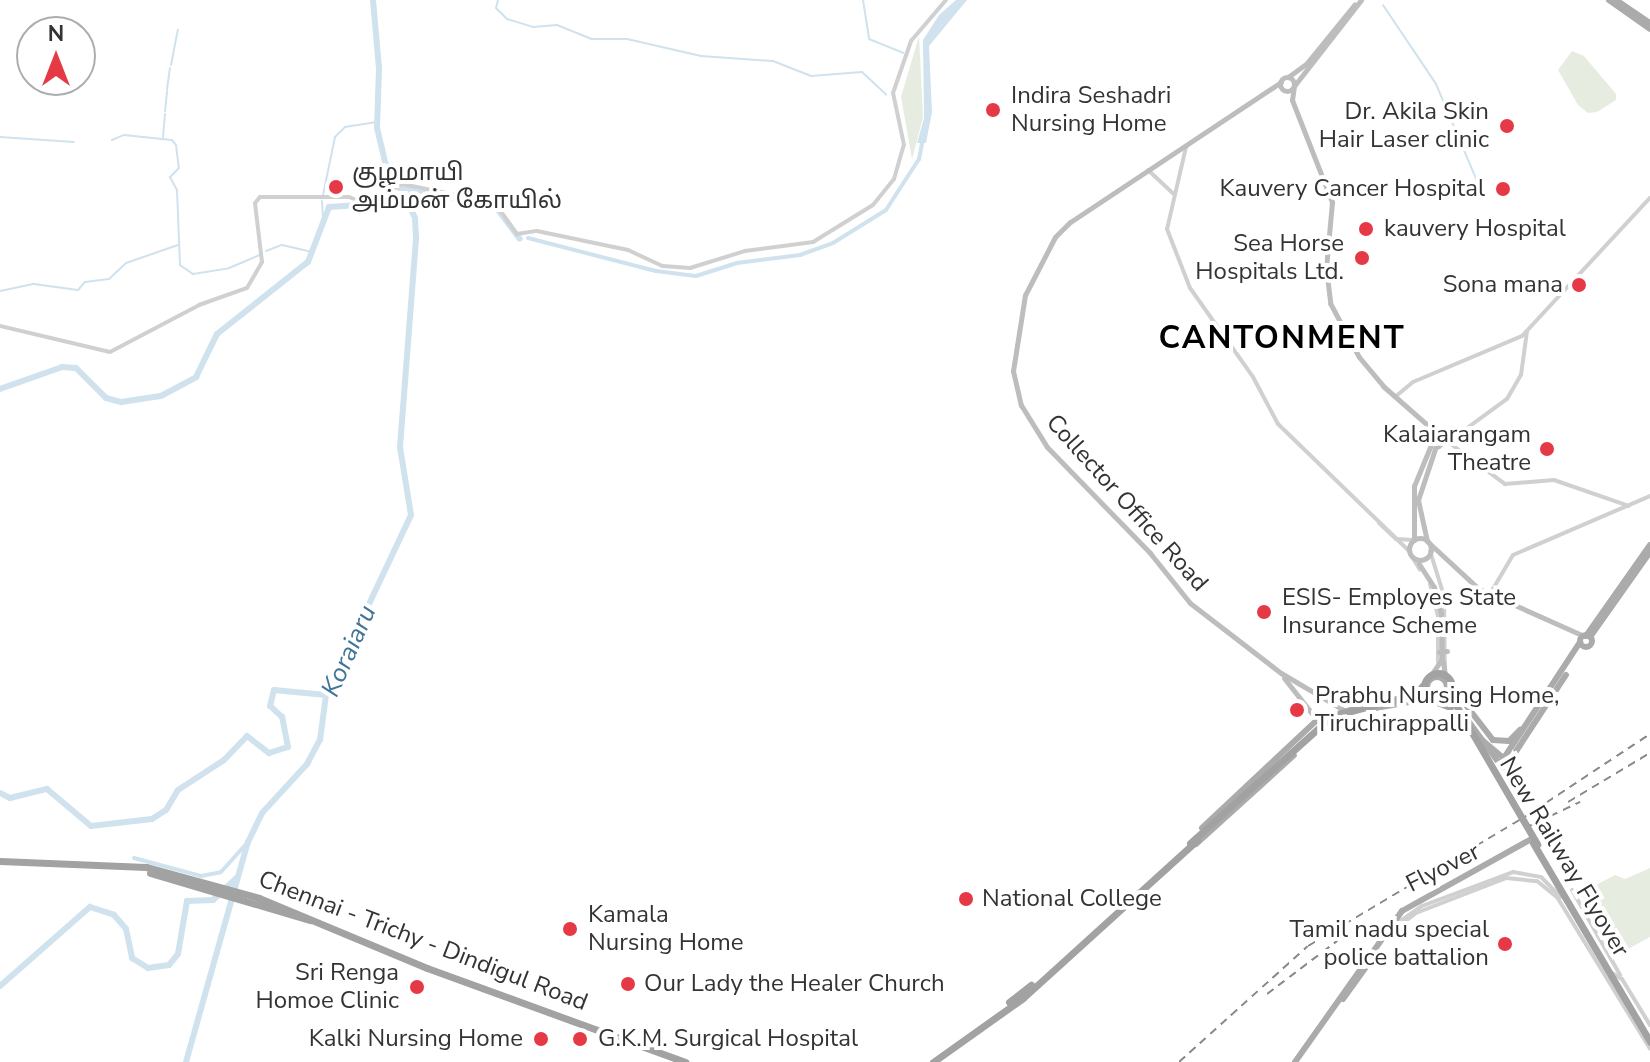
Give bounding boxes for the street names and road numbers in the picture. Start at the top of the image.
street label: Collector Office Road [1040,409,1214,597]
street label: New Railway Flyover [1493,752,1635,962]
street label: Flyover [1401,837,1485,899]
street label: Chennai - Trichy - Dindigul Road [254,865,592,1017]

